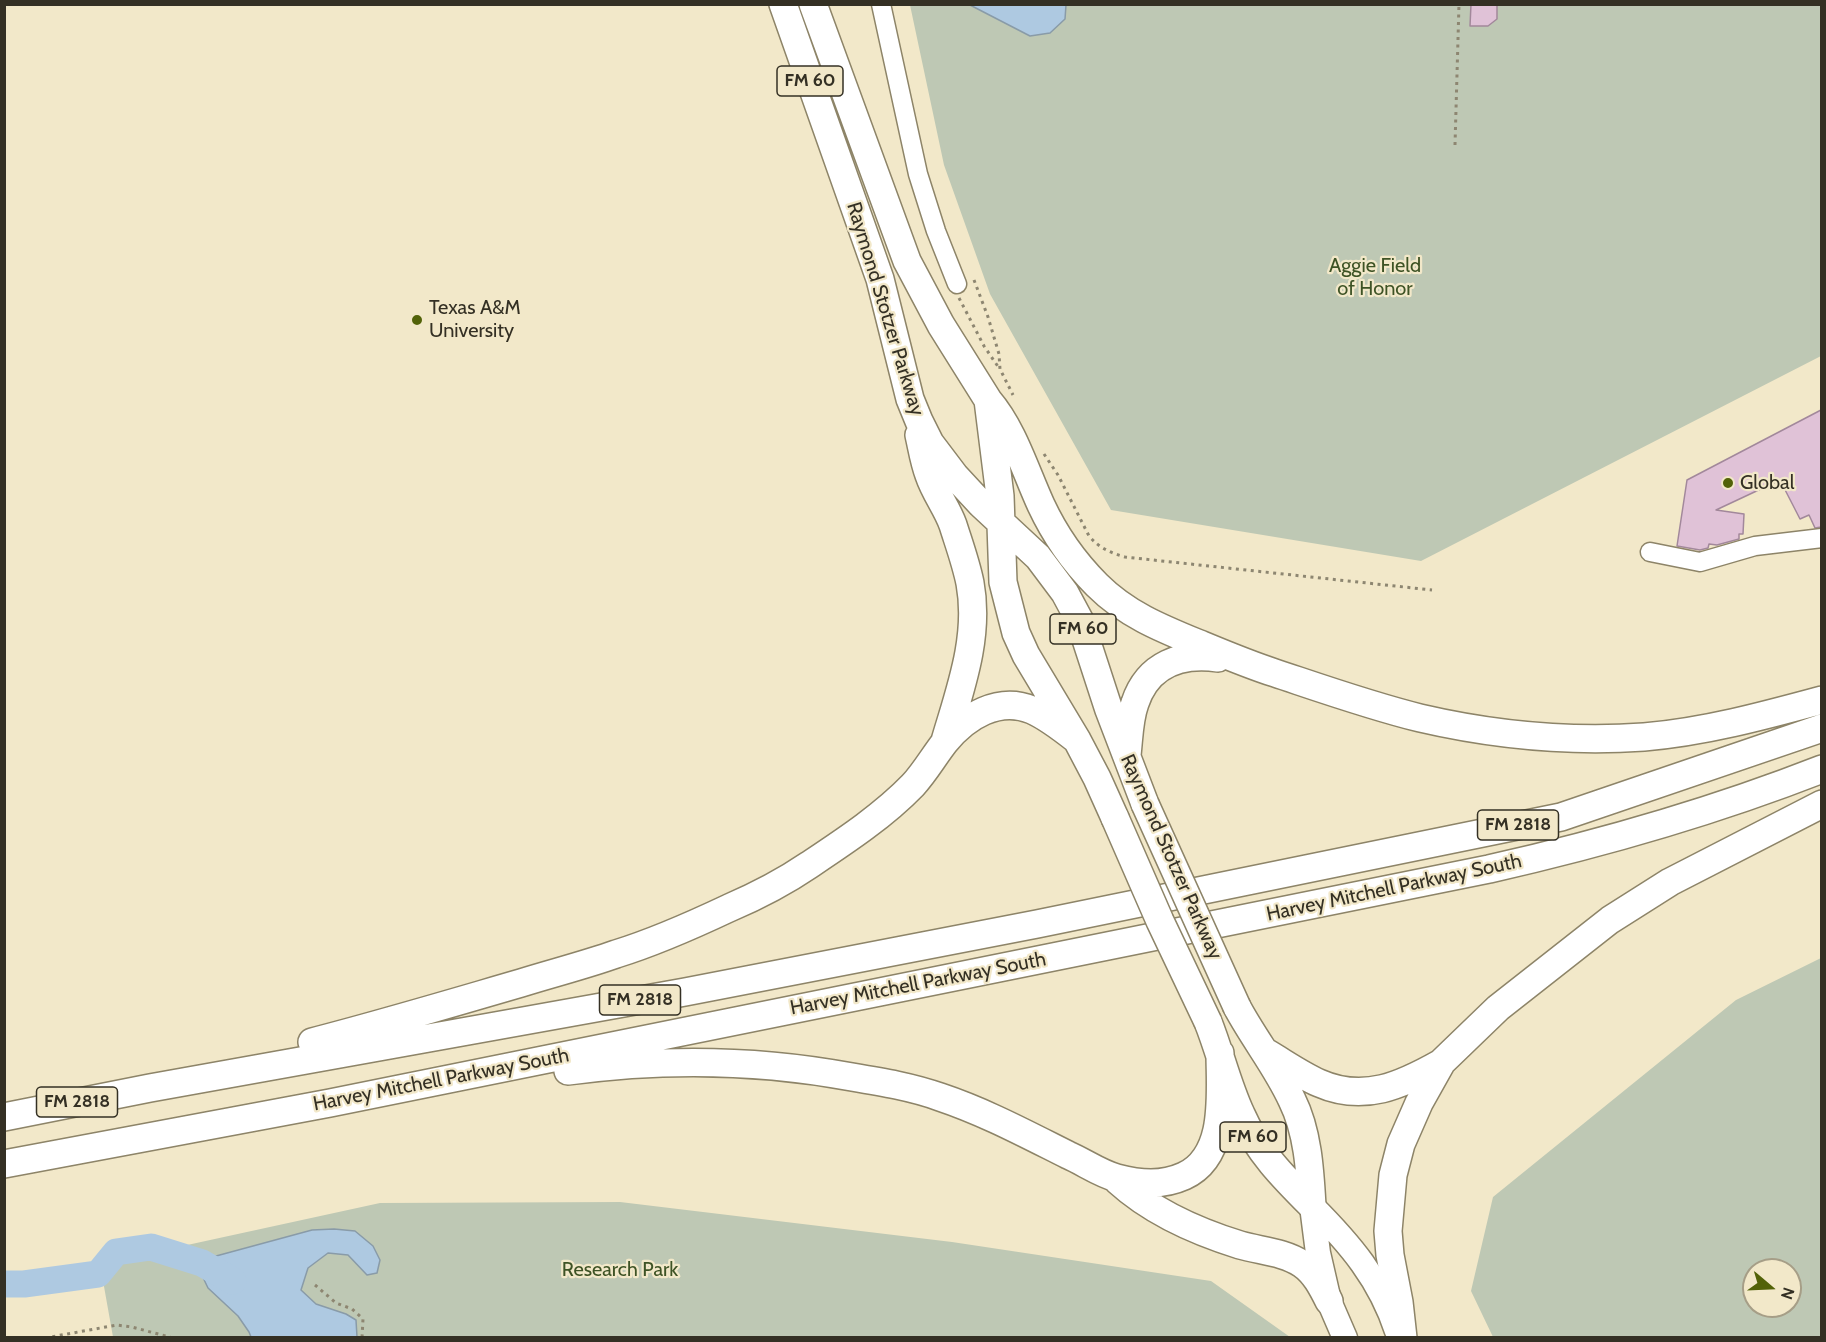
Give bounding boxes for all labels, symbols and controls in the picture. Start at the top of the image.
road number: FM 60 [777,66,843,96]
street label: Raymond Stotzer Parkway [841,199,929,419]
park label: Aggie Field of Honor [1329,254,1421,301]
place label: Texas A&M University [429,296,521,343]
marker: Texas A&M University [410,313,424,327]
place label: Global [1740,471,1794,495]
marker: Global [1721,476,1735,490]
road number: FM 60 [1050,614,1116,644]
street label: Raymond Stotzer Parkway [1115,751,1227,963]
road number: FM 2818 [1478,810,1558,840]
street label: Harvey Mitchell Parkway South [1264,849,1524,927]
street label: Harvey Mitchell Parkway South [788,947,1048,1021]
road number: FM 2818 [600,985,680,1015]
street label: Harvey Mitchell Parkway South [311,1043,571,1117]
road number: FM 2818 [36,1087,118,1117]
road number: FM 60 [1220,1122,1286,1152]
park label: Research Park [562,1258,678,1282]
north arrow [1742,1258,1802,1318]
text: N [1777,1285,1798,1302]

